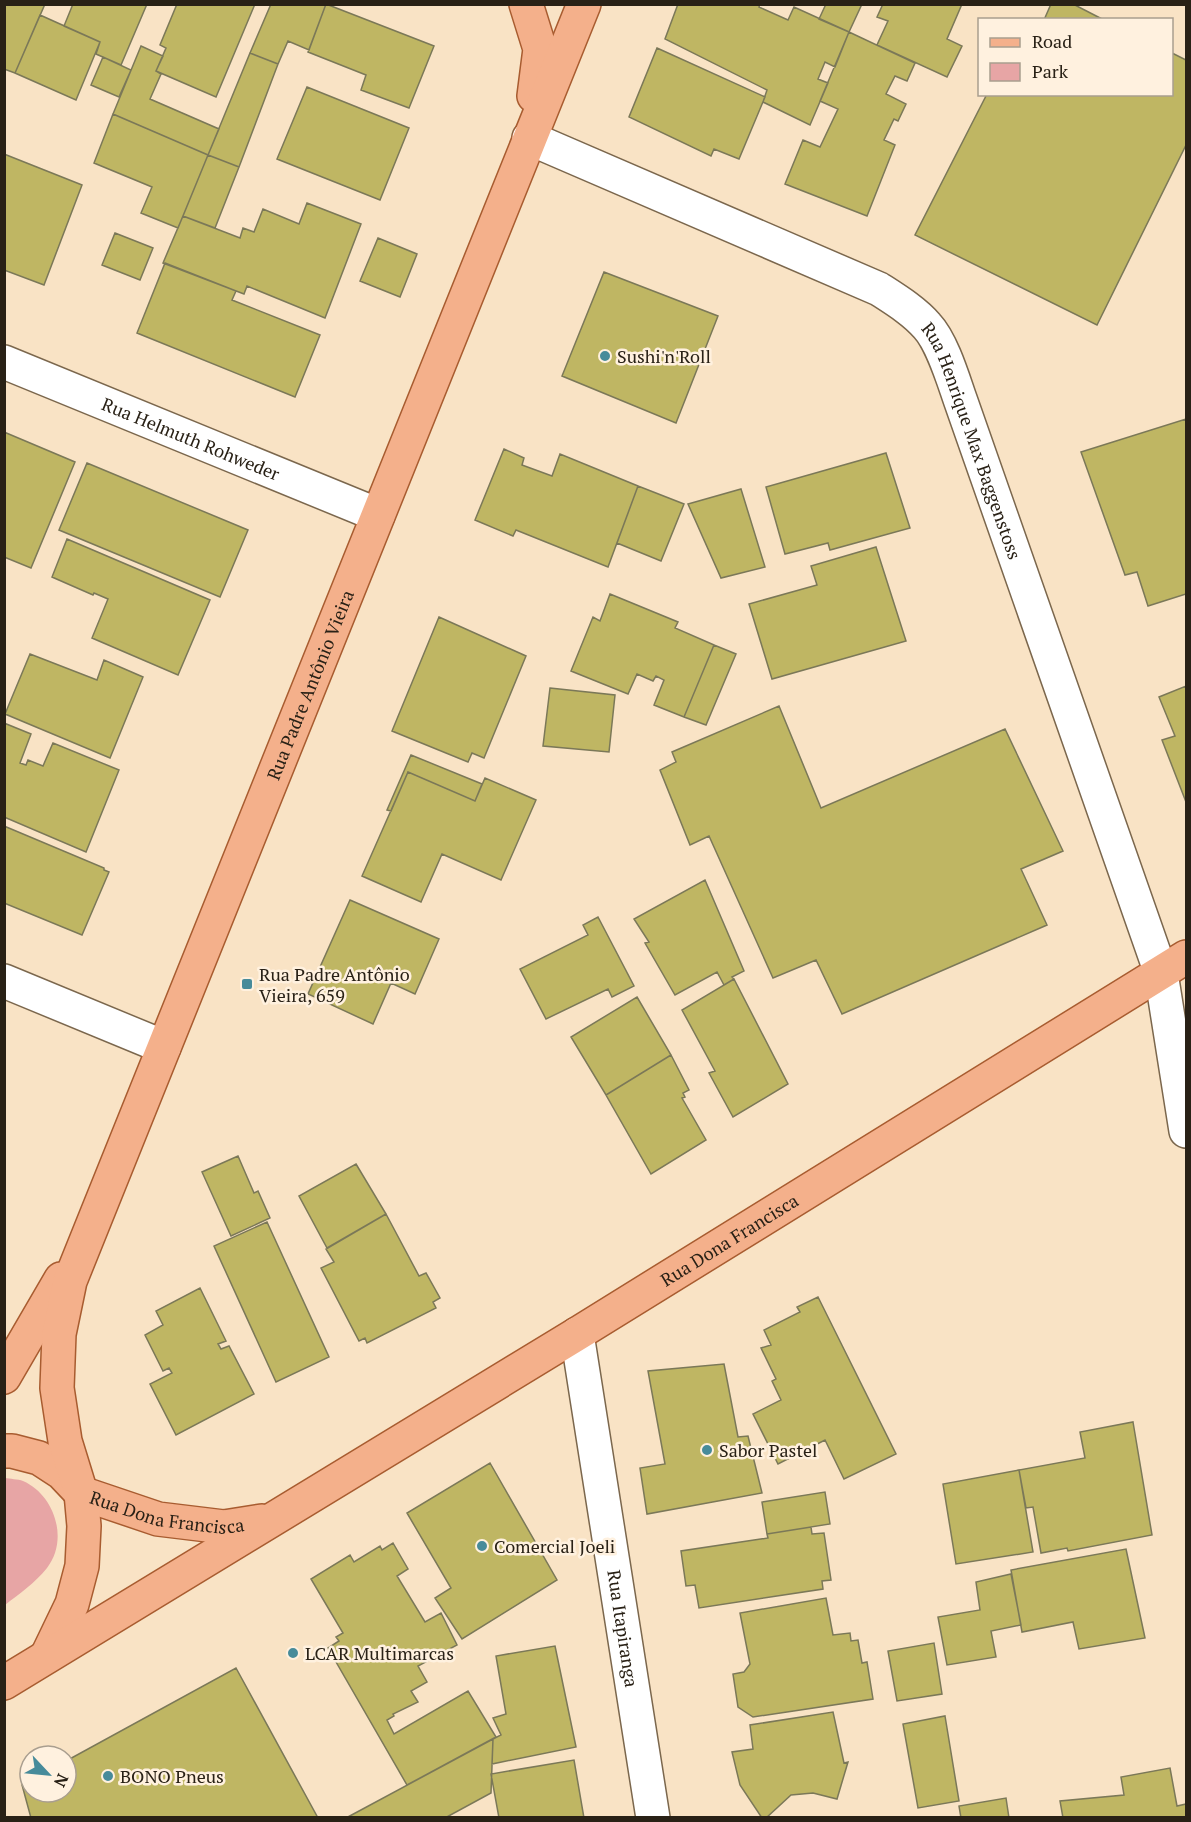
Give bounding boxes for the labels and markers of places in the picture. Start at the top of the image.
place label: Sushi'n'Roll [617,344,711,368]
marker: Sushi'n'Roll [598,349,612,363]
place label: Rua Padre Antônio Vieira, 659 [259,962,410,1007]
marker: Rua Padre Antônio Vieira, 659 [240,977,254,991]
place label: Sabor Pastel [719,1438,818,1462]
marker: Sabor Pastel [700,1443,714,1457]
place label: Comercial Joeli [494,1534,615,1558]
marker: Comercial Joeli [475,1539,489,1553]
place label: LCAR Multimarcas [305,1641,454,1665]
marker: LCAR Multimarcas [286,1646,300,1660]
place label: BONO Pneus [120,1764,224,1788]
marker: BONO Pneus [101,1769,115,1783]

